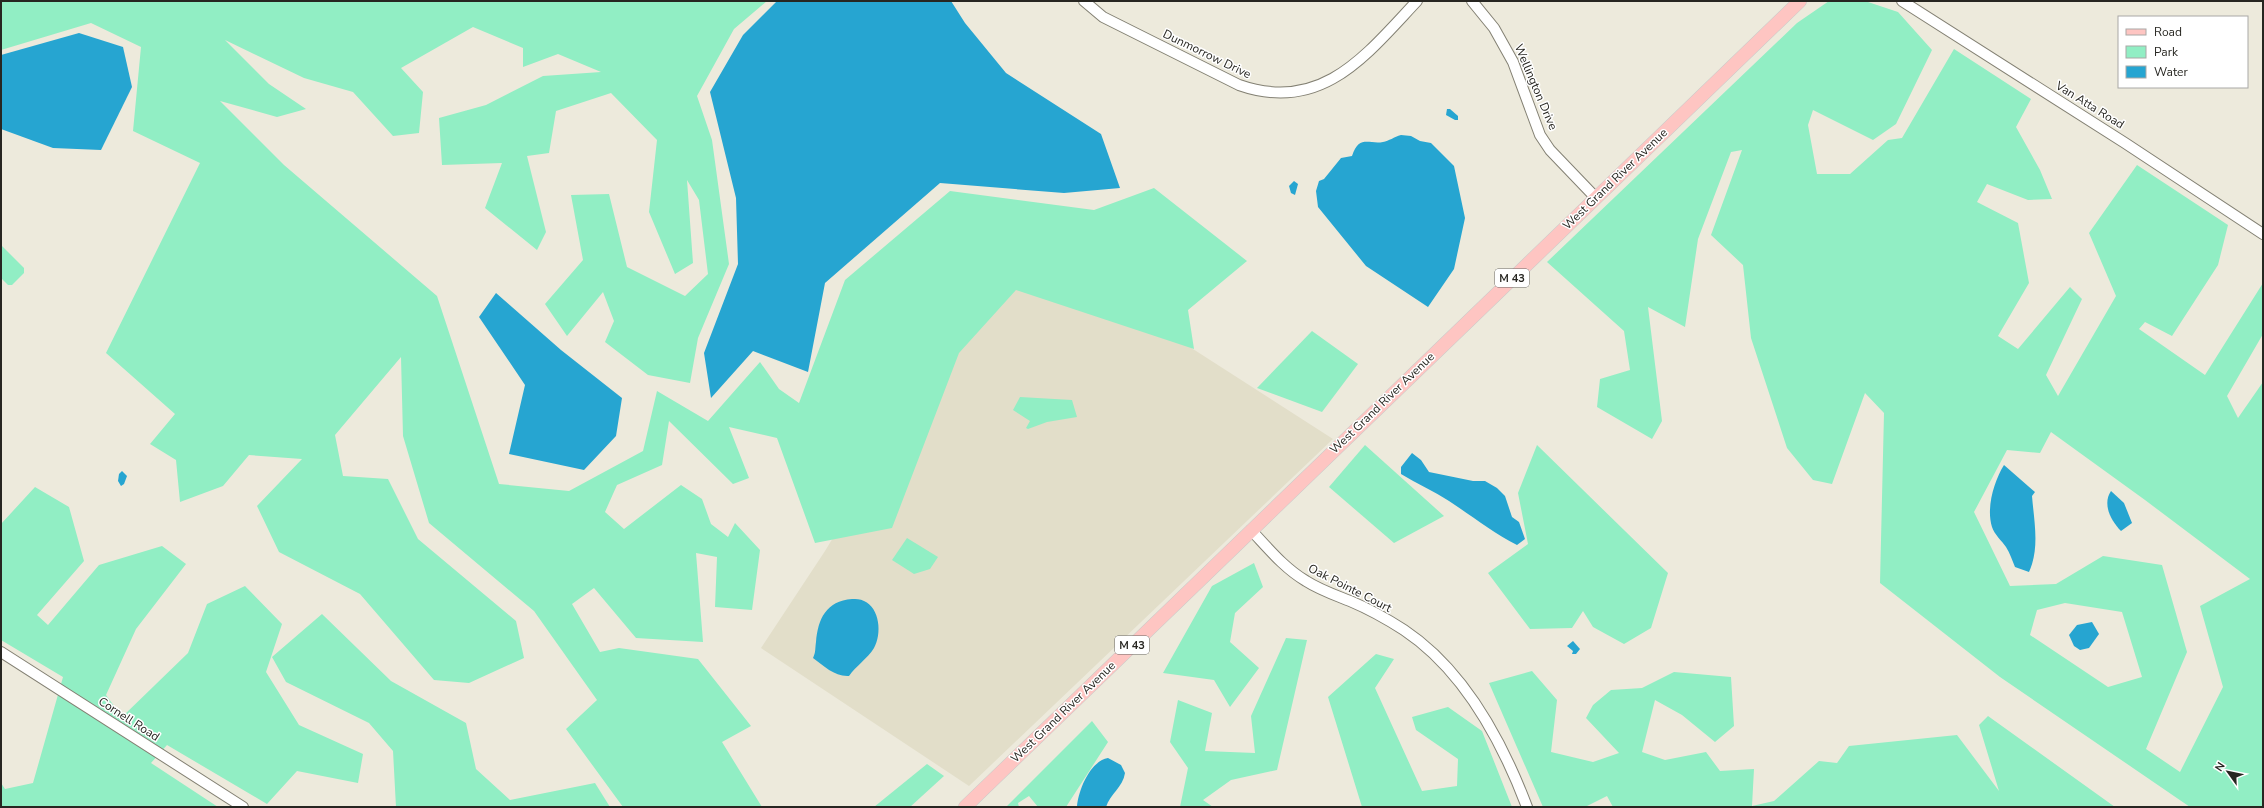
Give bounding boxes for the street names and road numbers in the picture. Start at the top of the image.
street label: Dunmorrow Drive [1160,26,1254,82]
street label: Wellington Drive [1511,42,1561,132]
street label: Van Atta Road [2052,77,2127,132]
street label: West Grand River Avenue [1559,125,1671,233]
road number: M 43 [1495,269,1529,287]
street label: West Grand River Avenue [1326,349,1438,457]
street label: Oak Pointe Court [1306,560,1395,616]
road number: M 43 [1115,636,1149,654]
street label: West Grand River Avenue [1007,658,1119,766]
street label: Cornell Road [95,693,163,745]

